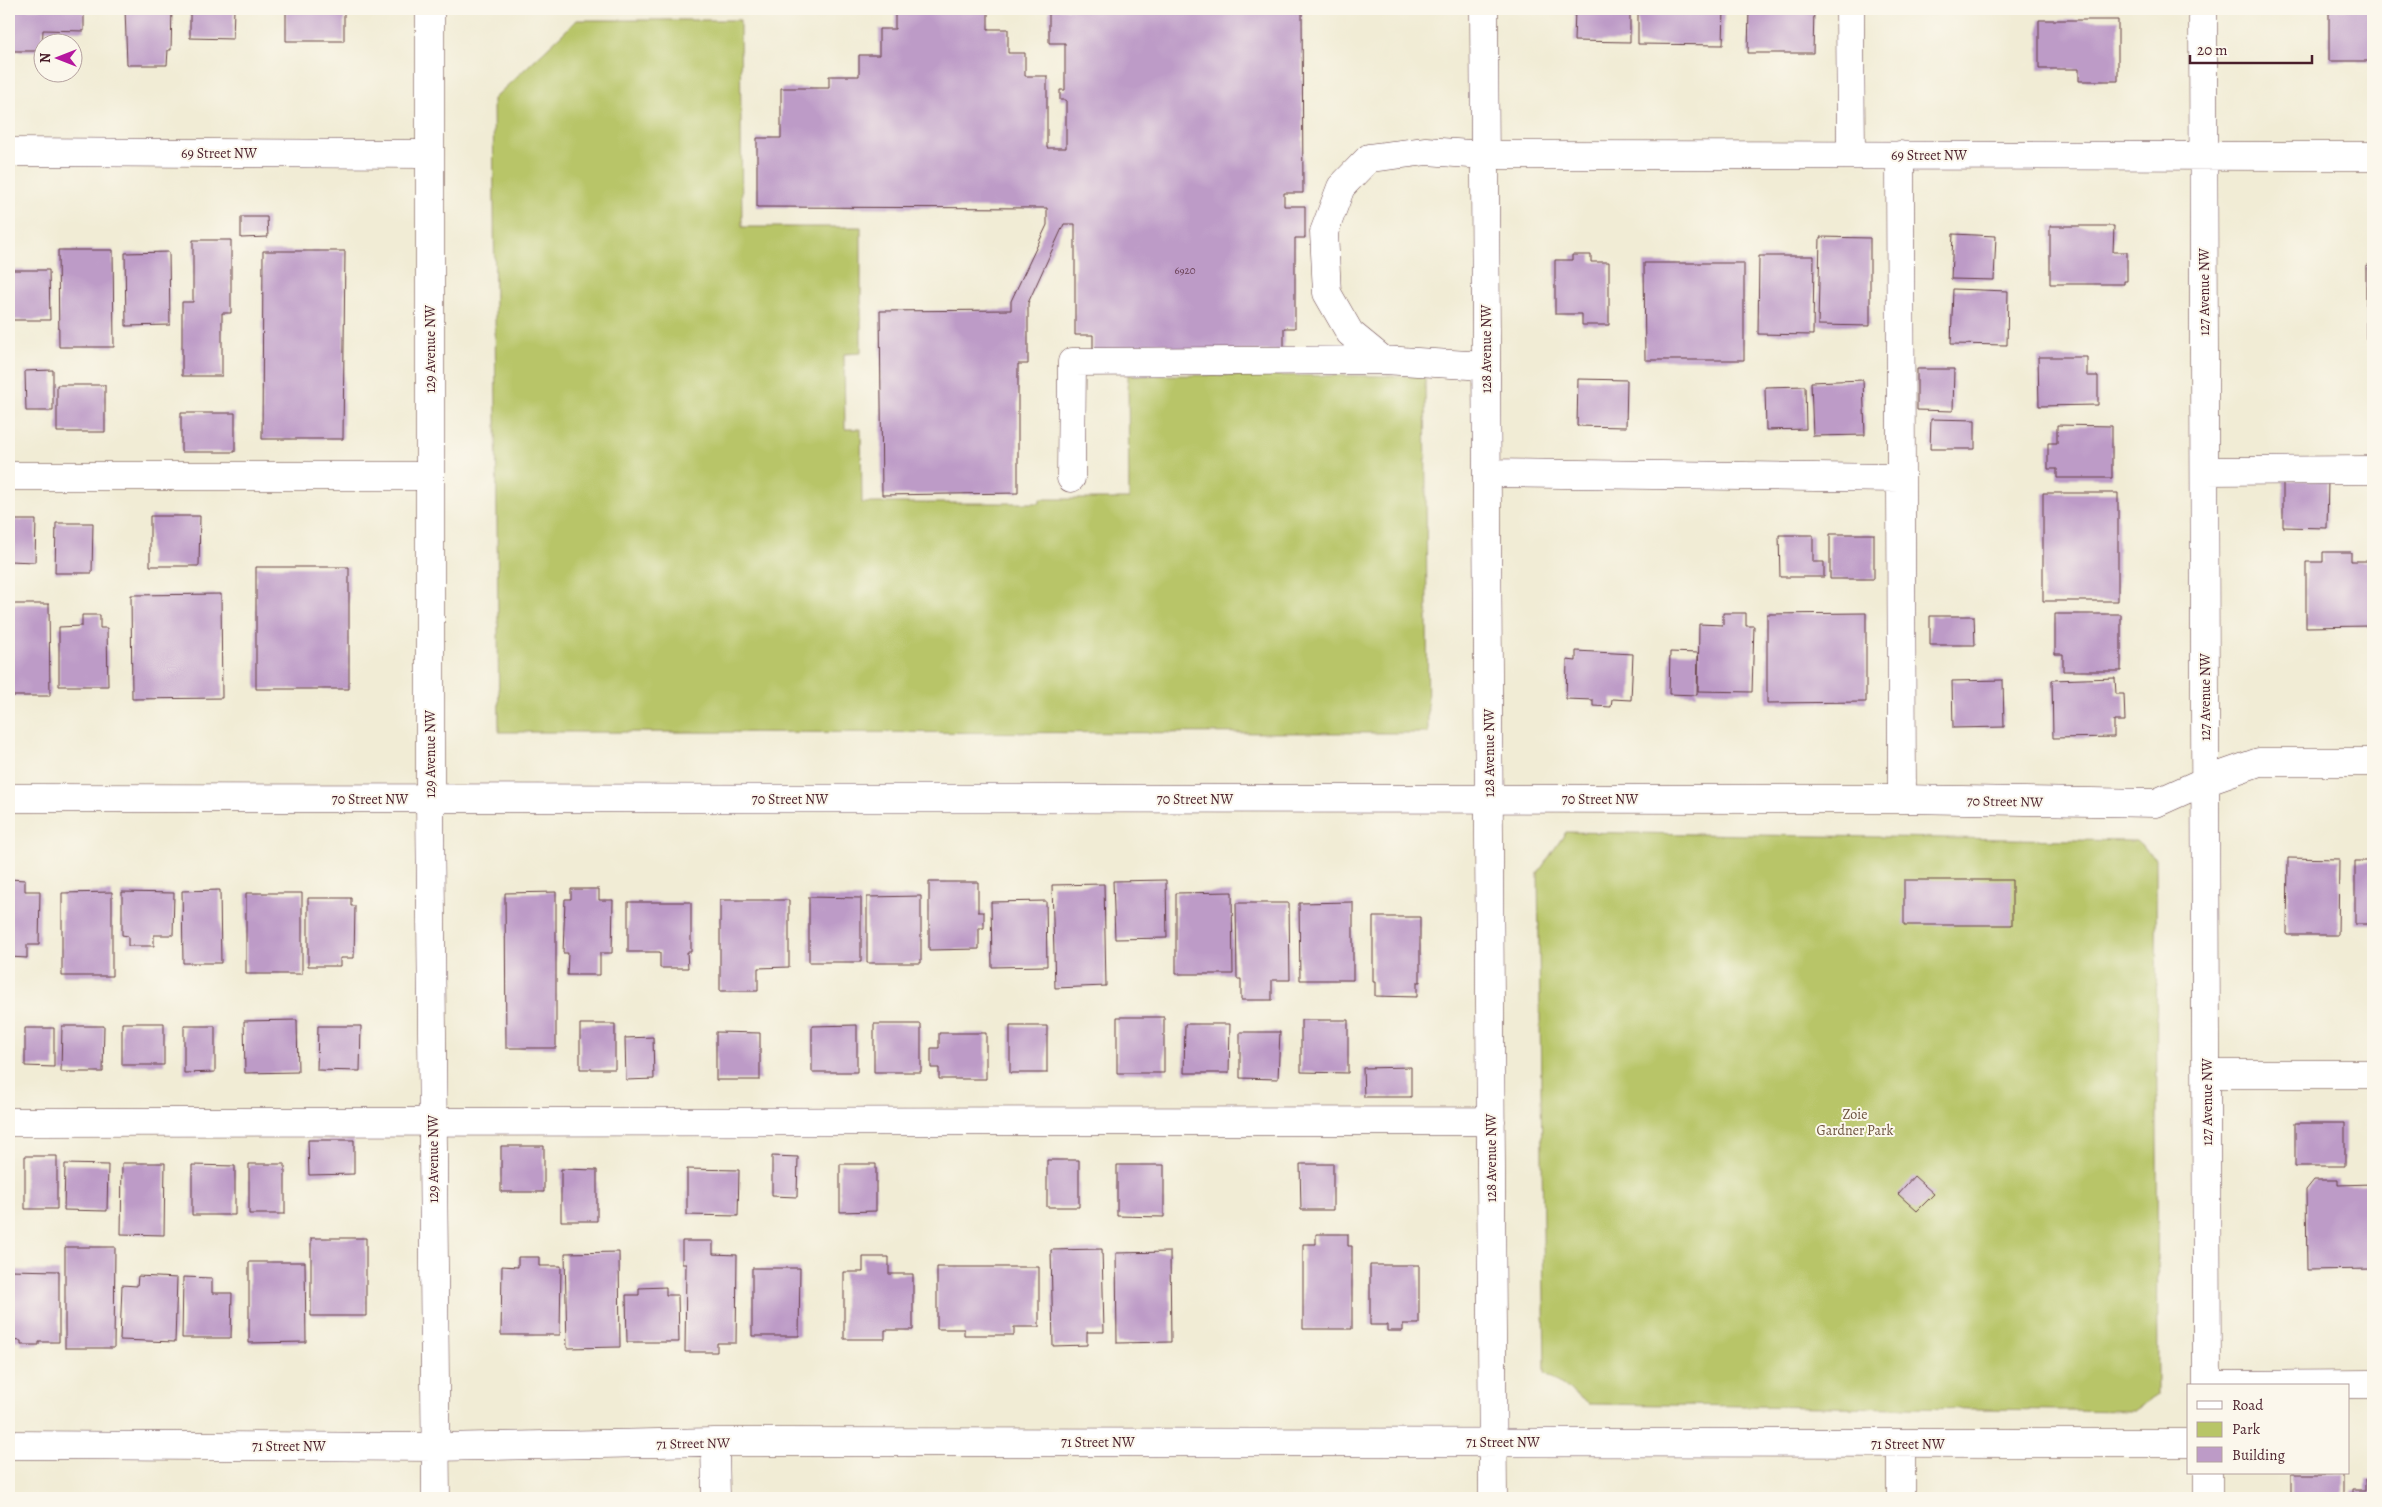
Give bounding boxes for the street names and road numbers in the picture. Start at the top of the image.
street label: 69 Street NW [181,144,258,163]
street label: 69 Street NW [1891,146,1968,165]
street label: 127 Avenue NW [2195,247,2214,336]
street label: 129 Avenue NW [421,304,440,393]
street label: 128 Avenue NW [1477,304,1496,393]
street label: 127 Avenue NW [2196,652,2215,741]
street label: 128 Avenue NW [1480,708,1499,797]
street label: 129 Avenue NW [421,709,440,798]
street label: 70 Street NW [332,790,409,809]
street label: 70 Street NW [752,790,829,809]
street label: 70 Street NW [1157,790,1234,809]
street label: 70 Street NW [1562,790,1639,809]
street label: 70 Street NW [1967,791,2044,812]
street label: 127 Avenue NW [2198,1057,2217,1146]
street label: 128 Avenue NW [1482,1113,1501,1202]
street label: 129 Avenue NW [424,1114,443,1203]
street label: 71 Street NW [656,1433,731,1454]
street label: 71 Street NW [1061,1433,1136,1452]
street label: 71 Street NW [1466,1433,1541,1452]
street label: 71 Street NW [1871,1435,1946,1454]
street label: 71 Street NW [252,1437,327,1456]

